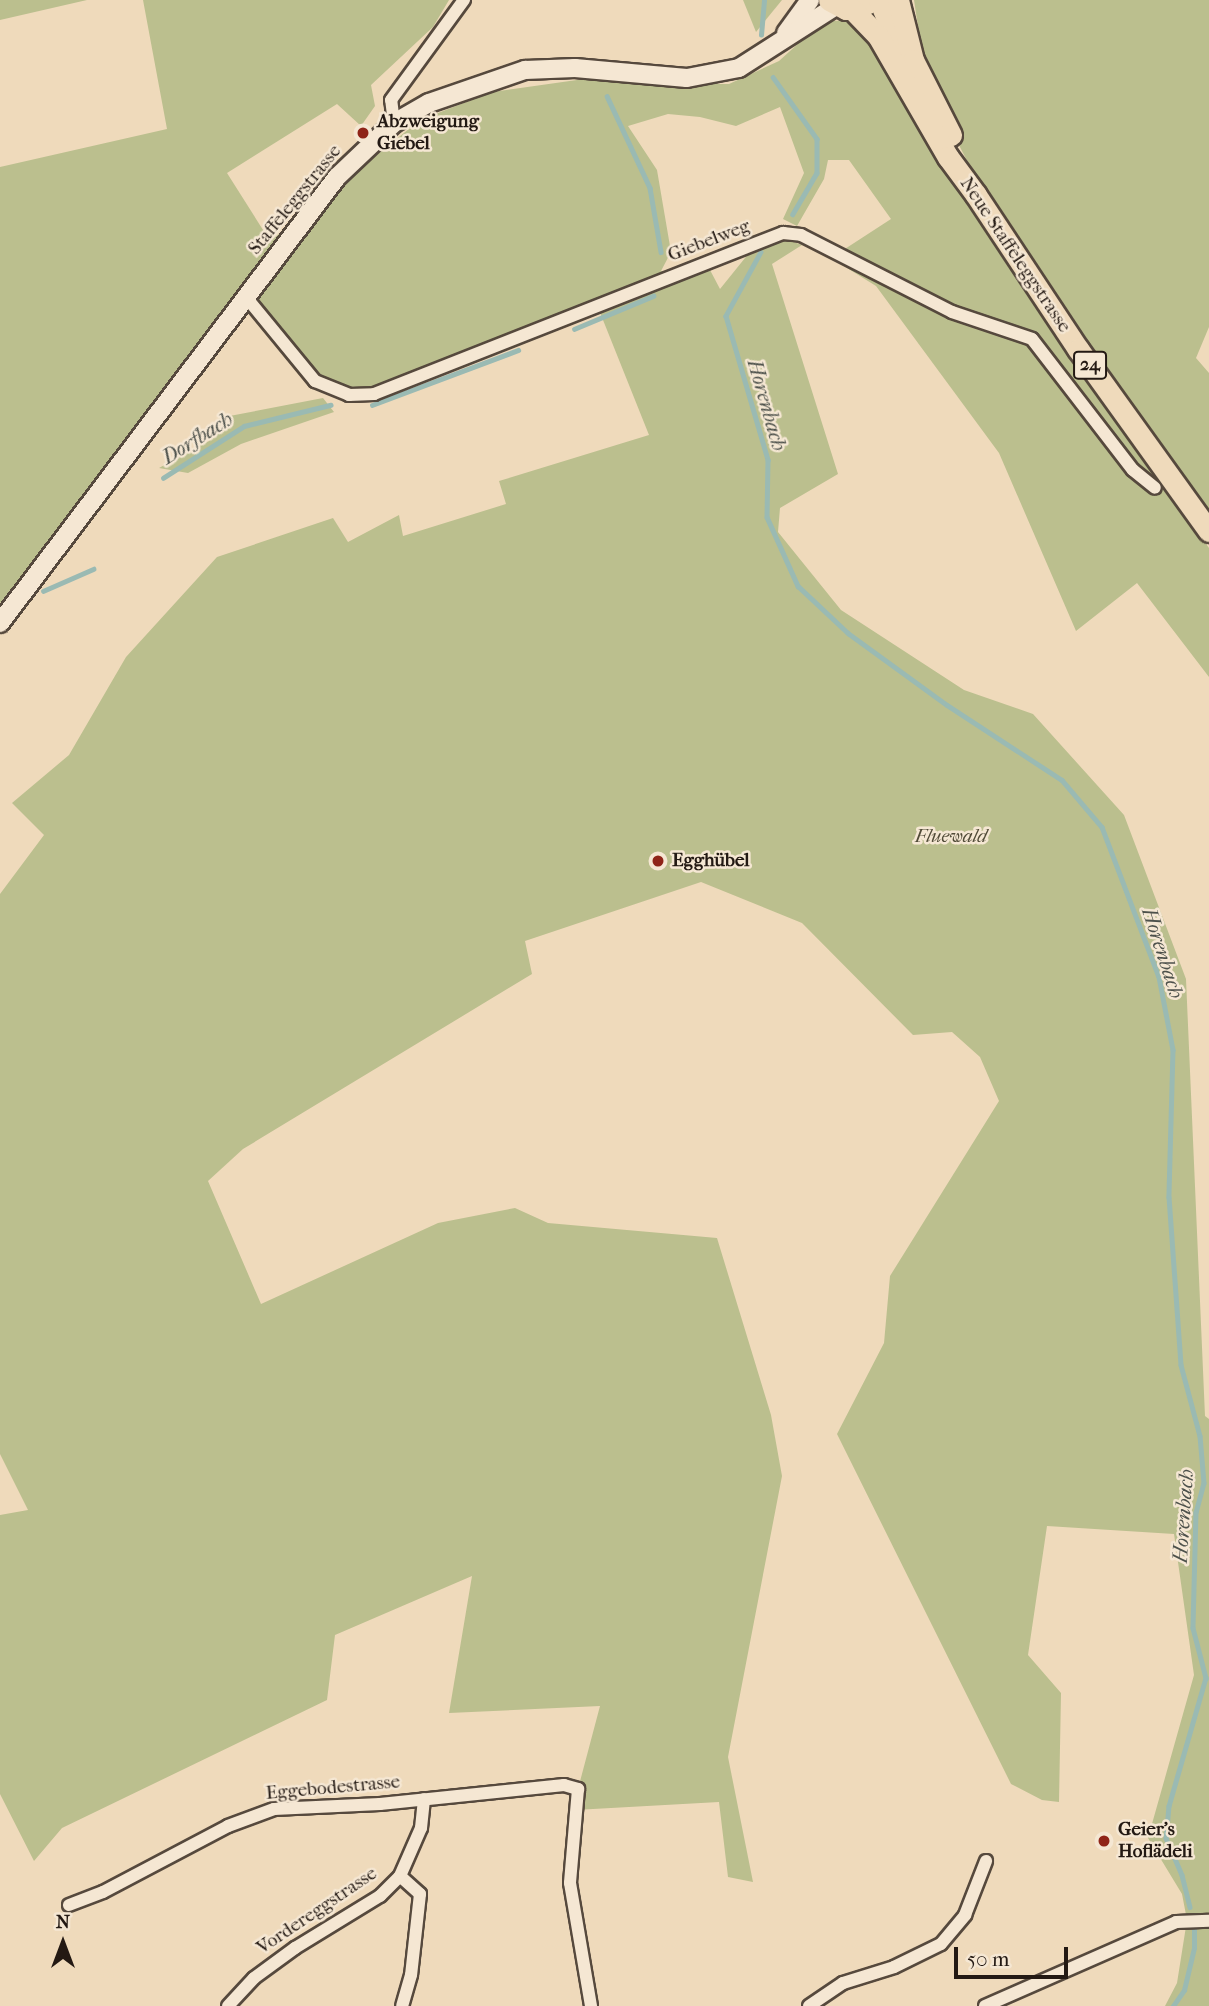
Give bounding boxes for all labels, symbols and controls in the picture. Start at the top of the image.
place label: Abzweigung Giebel [377,111,479,155]
marker: Abzweigung Giebel [355,125,371,141]
street label: Staffeleggstrasse [244,140,346,260]
street label: Neue Staffeleggstrasse [955,173,1075,337]
street label: Giebelweg [665,215,753,267]
road number: 24 [1072,351,1108,380]
water label: Horenbach [742,356,792,454]
water label: Dorfbach [157,406,237,470]
park label: Fluewald [915,826,987,848]
place label: Egghübel [672,850,749,872]
marker: Egghübel [650,853,666,869]
water label: Horenbach [1137,904,1189,1002]
water label: Horenbach [1167,1468,1199,1564]
street label: Eggebodestrasse [265,1771,401,1805]
place label: Geier's Hoflädeli [1118,1819,1193,1863]
marker: Geier's Hoflädeli [1096,1833,1112,1849]
street label: Vordereggstrasse [253,1862,381,1960]
north arrow [28,1908,98,1978]
text: N [56,1911,70,1933]
scale bar [957,1932,1071,1976]
text: 50 m [967,1947,1010,1971]

